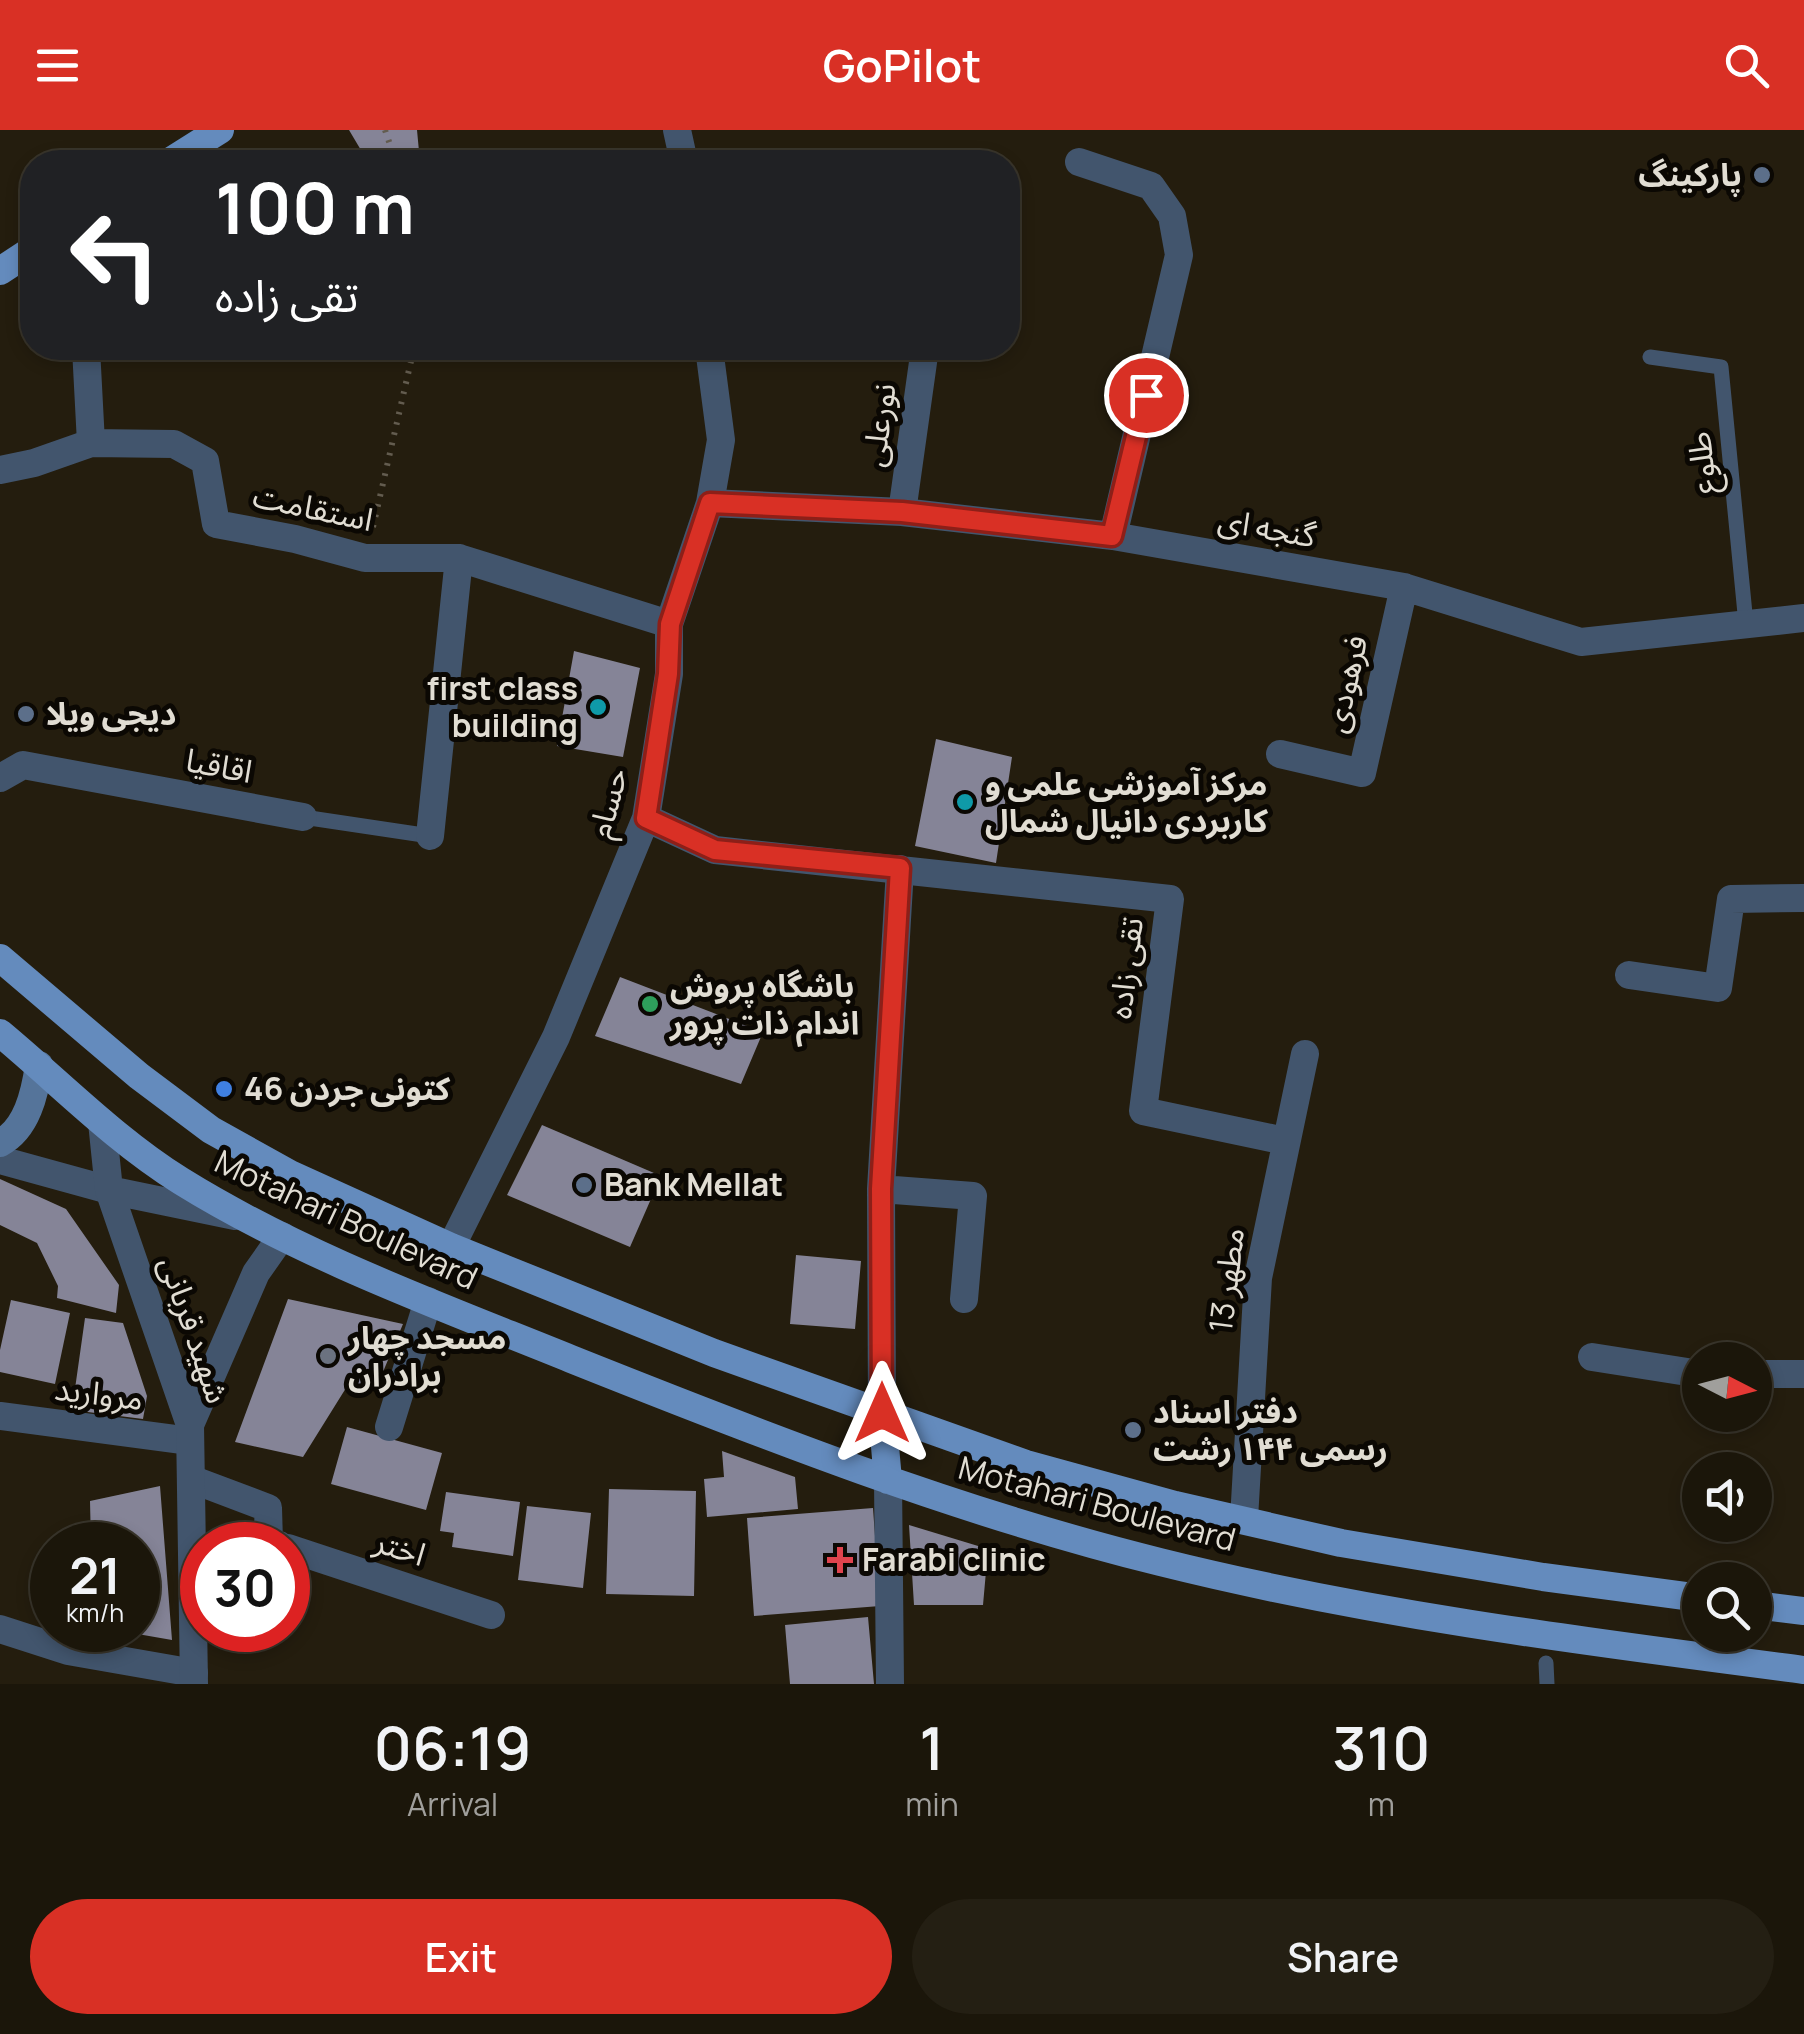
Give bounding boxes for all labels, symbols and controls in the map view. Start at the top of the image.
text: GoPilot [823,34,981,96]
icon: menu [30,38,85,93]
icon: search [1719,38,1774,93]
place label: پارکینگ [1638,152,1742,197]
text: 100 m [215,159,415,255]
marker: پارکینگ [1751,164,1773,186]
icon: left [50,190,180,320]
text: تقی زاده [215,264,359,326]
pin [1104,353,1189,438]
icon: arrive [1119,368,1174,423]
street label: نورعلی [850,380,906,469]
street label: طلوع [1676,429,1729,497]
street label: استقامت [249,473,377,541]
street label: گنجه ای [1215,497,1320,557]
street label: فرهودی [1312,631,1378,737]
place label: first class building [427,666,578,747]
place label: دیجی ویلا [46,691,176,735]
marker: first class building [587,696,609,718]
marker: دیجی ویلا [15,703,37,725]
street label: اقاقیا [182,737,256,793]
place label: مرکز آموزشی علمی و کاربردی دانیال شمال [985,761,1268,842]
street label: حسام [577,763,640,843]
marker: مرکز آموزشی علمی و کاربردی دانیال شمال [954,791,976,813]
street label: تقی زاده [1097,914,1153,1021]
place label: باشگاه پروش اندام ذات پرور [668,963,859,1048]
marker: باشگاه پروش اندام ذات پرور [639,993,661,1015]
place label: کتونی جردن 46 [244,1066,451,1110]
marker: کتونی جردن 46 [213,1078,235,1100]
street label: Motahari Boulevard [208,1139,485,1299]
place label: Bank Mellat [604,1162,783,1206]
marker: Bank Mellat [573,1174,595,1196]
street label: مطهر 13 [1198,1225,1254,1335]
street label: شهید قربانی [149,1250,241,1409]
place label: مسجد چهار برادران [346,1315,507,1396]
north arrow [1682,1342,1772,1432]
map controls [1682,1342,1772,1652]
marker: مسجد چهار برادران [317,1345,339,1367]
position arrow [830,1361,934,1465]
street label: مروارید [52,1366,146,1420]
place label: دفتر اسناد رسمی ۱۴۴ رشت [1153,1389,1388,1470]
marker: دفتر اسناد رسمی ۱۴۴ رشت [1122,1419,1144,1441]
street label: Motahari Boulevard [954,1445,1241,1561]
button: sound [1682,1452,1772,1542]
street label: اختر [368,1518,431,1576]
speed limit sign: 30 [180,1522,310,1652]
place label: Farabi clinic [862,1537,1046,1581]
text: 21 [69,1541,121,1609]
marker: Farabi clinic [827,1547,853,1573]
button: search [1682,1562,1772,1652]
text: km/h [66,1595,124,1630]
text: 06:19 [374,1706,532,1788]
text: 1 [919,1706,945,1788]
text: 310 [1332,1706,1430,1788]
text: Arrival [407,1782,498,1826]
text: min [905,1782,959,1826]
text: m [1368,1782,1395,1826]
button: Exit [30,1899,892,2014]
button: Share [912,1899,1774,2014]

